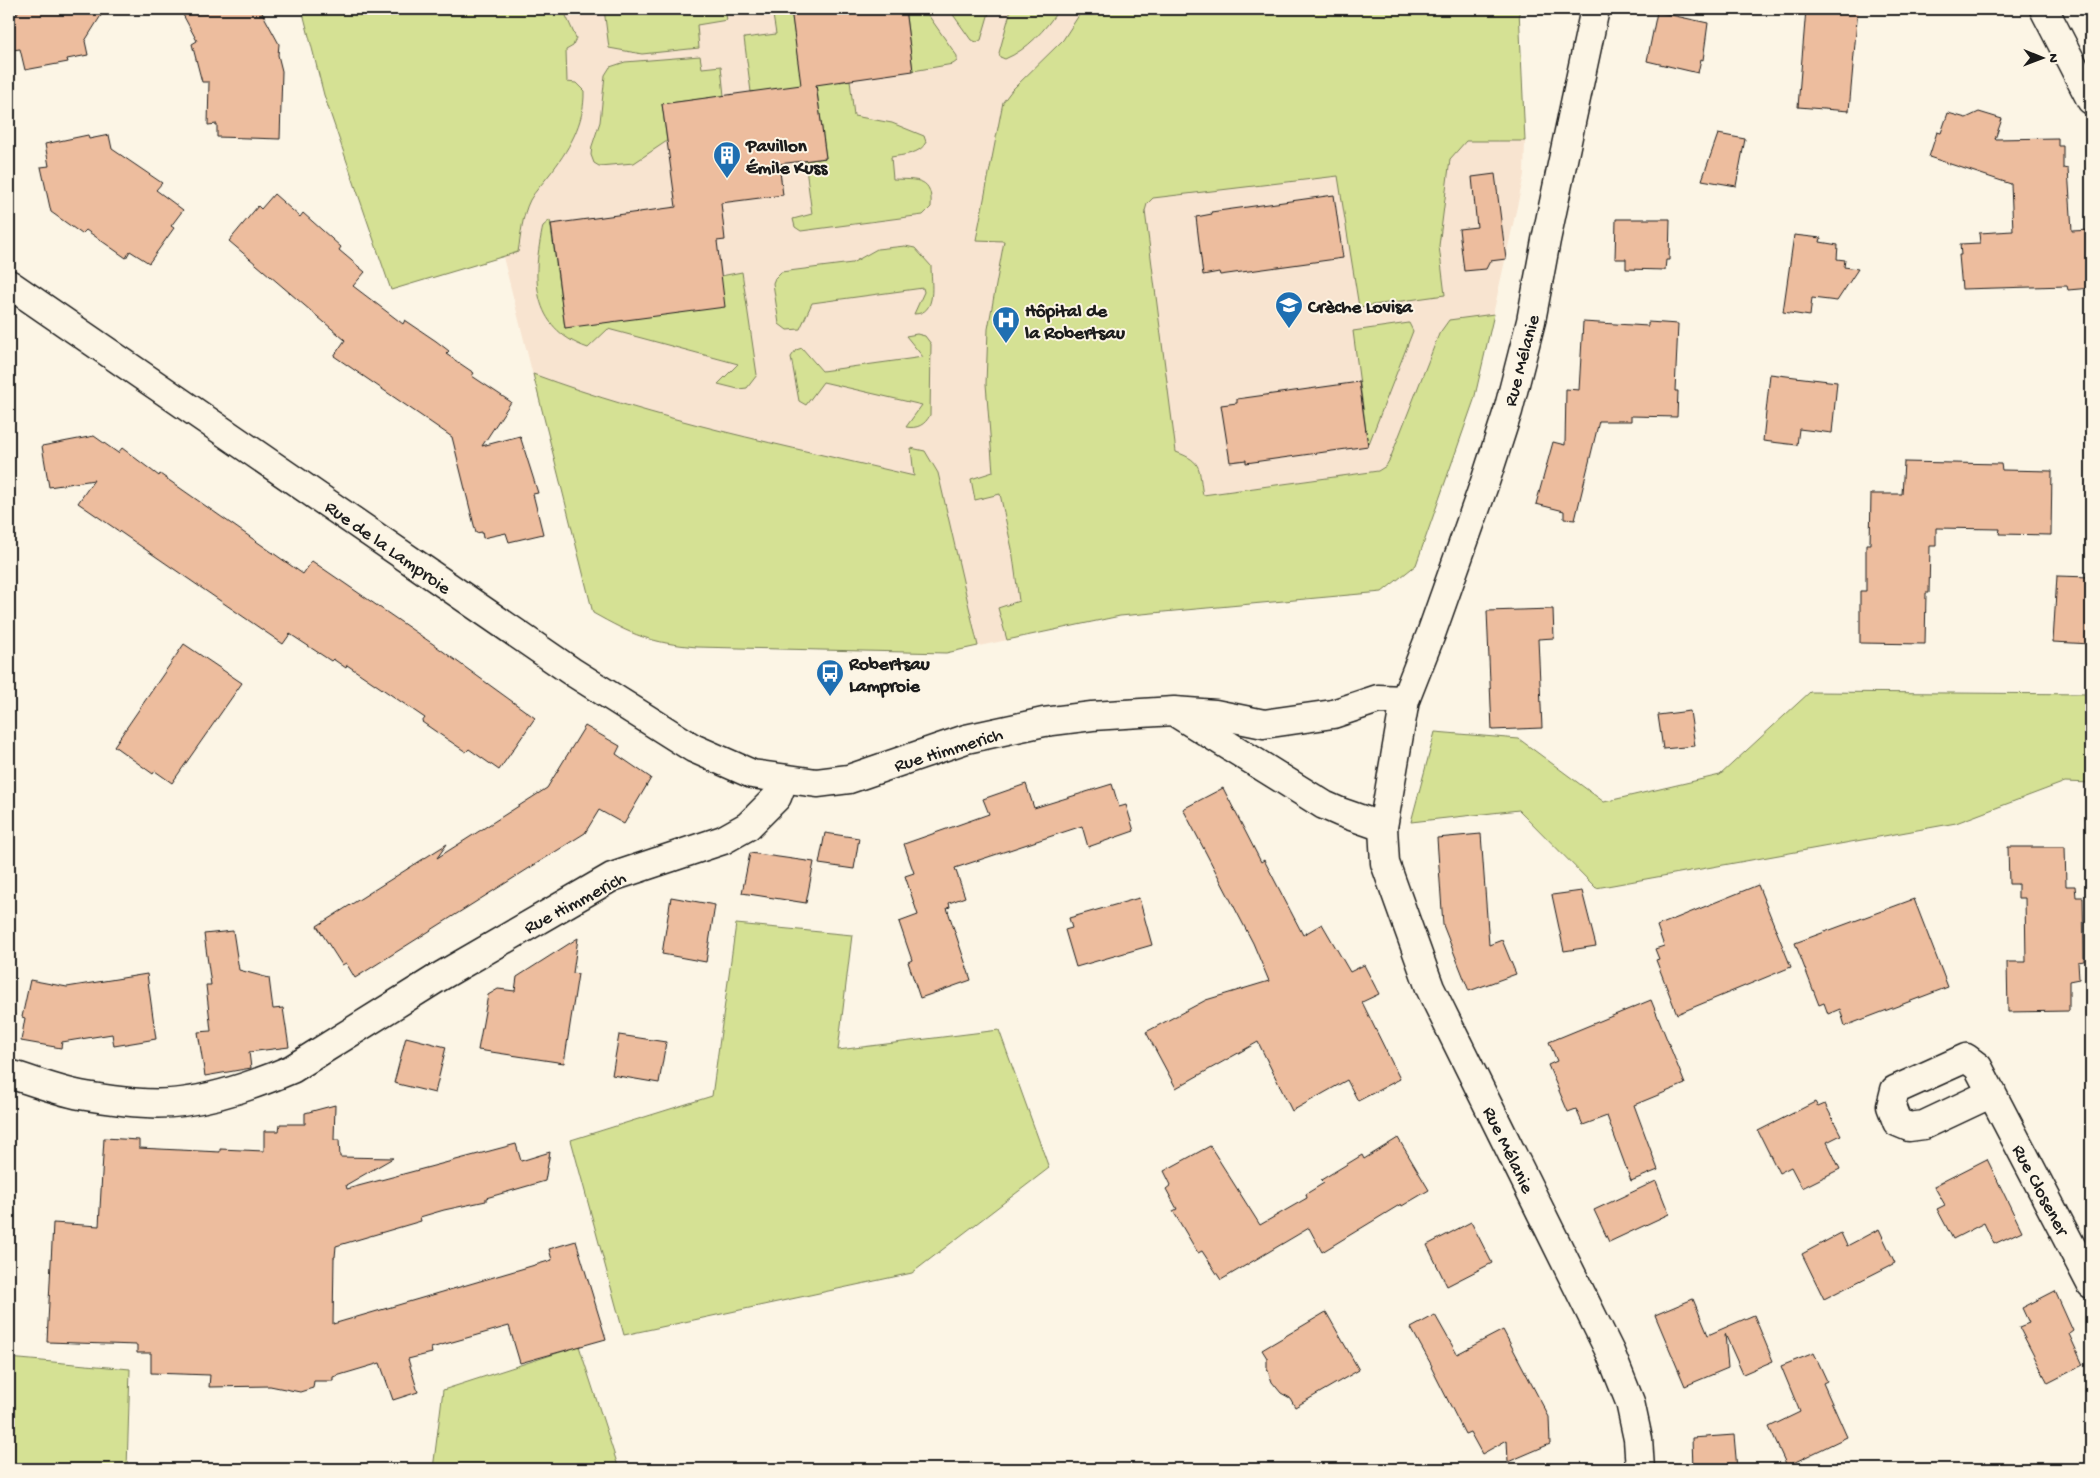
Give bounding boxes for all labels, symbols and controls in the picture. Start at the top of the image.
north arrow [2018,32,2068,82]
text: N [2044,53,2061,63]
place label: Pavillon Émile Kuss [745,136,828,181]
building icon: Pavillon Émile Kuss [712,140,742,179]
school or university icon: Crèche Lovisa [1274,290,1304,329]
place label: Crèche Lovisa [1307,297,1414,320]
place label: Hôpital de la Robertsau [1024,301,1125,346]
hospital icon: Hôpital de la Robertsau [991,305,1021,344]
street label: Rue Mélanie [1500,312,1547,409]
street label: Rue de la Lamproie [319,497,455,601]
place label: Robertsau Lamproie [848,654,930,699]
bus stop icon: Robertsau Lamproie [815,658,845,697]
street label: Rue Himmerich [892,724,1006,779]
street label: Rue Himmerich [521,868,631,941]
street label: Rue Mélanie [1476,1103,1538,1198]
street label: Rue Closener [2005,1141,2074,1242]

